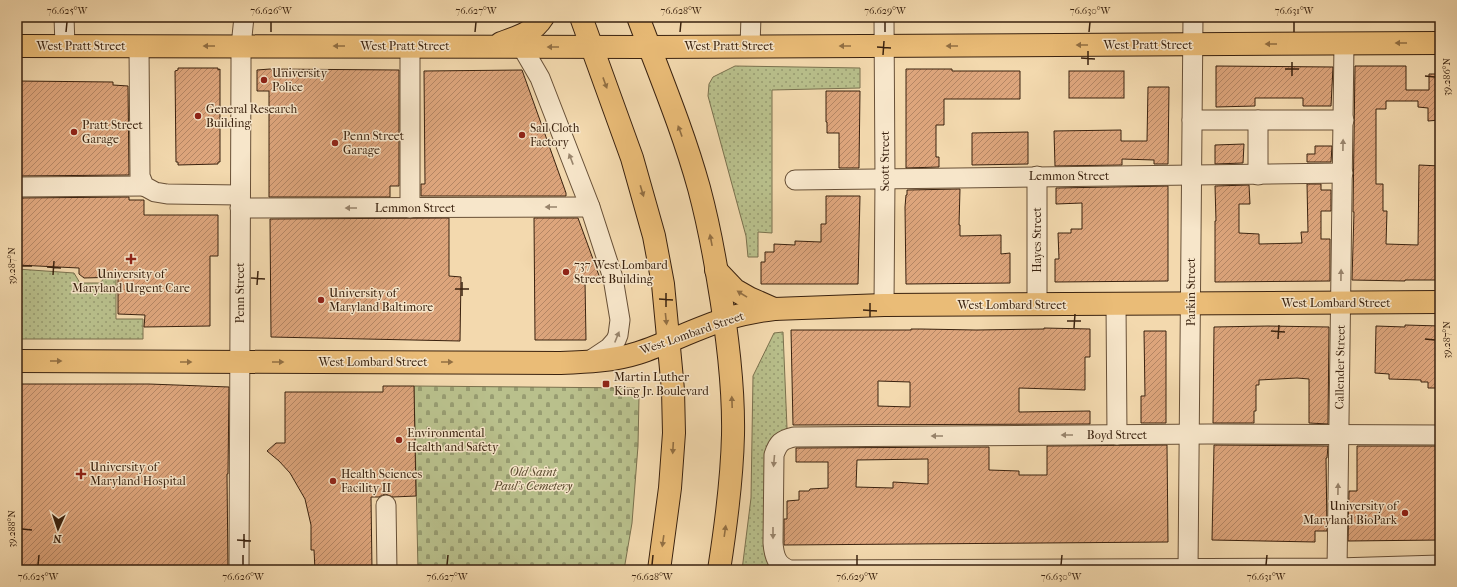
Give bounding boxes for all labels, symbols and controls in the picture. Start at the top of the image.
text: 76.625°W [47,5,88,17]
text: 76.626°W [250,5,293,17]
text: 76.627°W [455,5,498,17]
text: 76.628°W [660,5,703,17]
text: 76.629°W [864,5,907,17]
text: 76.630°W [1070,5,1112,17]
text: 76.631°W [1275,5,1315,17]
street label: West Pratt Street [1103,38,1193,52]
street label: West Pratt Street [36,39,126,53]
street label: West Pratt Street [360,39,450,53]
street label: West Pratt Street [684,39,774,53]
one-way arrow [1394,40,1407,46]
one-way arrow [1264,41,1277,47]
one-way arrow [1075,42,1088,48]
one-way arrow [202,43,215,49]
one-way arrow [332,43,345,49]
one-way arrow [838,43,851,49]
one-way arrow [945,43,958,49]
one-way arrow [546,44,559,50]
text: 39.286°N [1441,58,1453,96]
place label: University Police [272,66,328,94]
marker: University Police [259,75,269,85]
one-way arrow [603,78,609,90]
place label: General Research Building [206,102,298,130]
marker: General Research Building [193,111,203,121]
place label: Pratt Street Garage [82,118,143,146]
place label: Sail Cloth Factory [530,121,580,149]
one-way arrow [677,124,683,136]
marker: Pratt Street Garage [69,127,79,137]
place label: Penn Street Garage [343,129,405,157]
marker: Sail Cloth Factory [517,130,527,140]
street label: Scott Street [878,130,892,191]
marker: Penn Street Garage [330,138,340,148]
one-way arrow [1340,138,1346,151]
one-way arrow [568,152,574,164]
street label: Lemmon Street [1029,169,1110,183]
one-way arrow [639,186,645,198]
street label: Lemmon Street [375,201,456,215]
one-way arrow [544,204,557,210]
one-way arrow [344,205,357,211]
street label: Hayes Street [1030,206,1044,273]
one-way arrow [707,233,713,246]
text: 39.287°N [6,247,18,285]
marker: University of Maryland Urgent Care [125,253,137,265]
street label: Parkin Street [1184,257,1198,326]
place label: 737 West Lombard Street Building [574,258,668,286]
street label: Penn Street [233,262,247,324]
place label: University of Maryland Urgent Care [72,267,190,295]
marker: 737 West Lombard Street Building [561,267,571,277]
one-way arrow [1338,268,1344,281]
place label: University of Maryland Baltimore [329,286,433,314]
one-way arrow [737,290,747,298]
marker: University of Maryland Baltimore [316,295,326,305]
street label: West Lombard Street [1280,296,1391,310]
street label: West Lombard Street [956,298,1067,312]
street label: West Lombard Street [637,308,746,358]
one-way arrow [663,313,670,325]
text: 39.287°N [1441,321,1453,359]
street label: Callender Street [1332,324,1348,410]
one-way arrow [614,330,620,342]
street label: West Lombard Street [317,355,428,369]
one-way arrow [50,358,63,364]
one-way arrow [180,359,193,365]
one-way arrow [272,359,285,365]
one-way arrow [441,359,454,365]
place label: Martin Luther King Jr. Boulevard [614,370,709,398]
marker: Martin Luther King Jr. Boulevard [601,379,611,389]
one-way arrow [729,395,735,408]
place label: Environmental Health and Safety [407,426,499,454]
street label: Boyd Street [1087,428,1148,442]
one-way arrow [1060,432,1073,438]
one-way arrow [930,433,943,439]
marker: Environmental Health and Safety [394,435,404,445]
one-way arrow [669,442,676,454]
one-way arrow [770,455,777,467]
place label: University of Maryland Hospital [90,460,186,488]
park label: Old Saint Paul's Cemetery [493,465,573,493]
place label: Health Sciences Facility II [341,467,423,495]
marker: University of Maryland Hospital [75,468,87,480]
marker: Health Sciences Facility II [328,476,338,486]
one-way arrow [1335,482,1341,495]
place label: University of Maryland BioPark [1303,499,1400,527]
marker: University of Maryland BioPark [1400,508,1410,518]
north arrow [38,509,78,549]
text: 39.288°N [6,510,18,548]
one-way arrow [722,525,728,537]
one-way arrow [770,527,776,540]
text: N [52,532,62,545]
one-way arrow [660,535,666,547]
text: 76.625°W [18,571,59,583]
text: 76.626°W [222,571,265,583]
text: 76.627°W [426,571,469,583]
text: 76.628°W [631,571,674,583]
text: 76.629°W [836,571,879,583]
text: 76.630°W [1041,571,1083,583]
text: 76.631°W [1247,571,1287,583]

